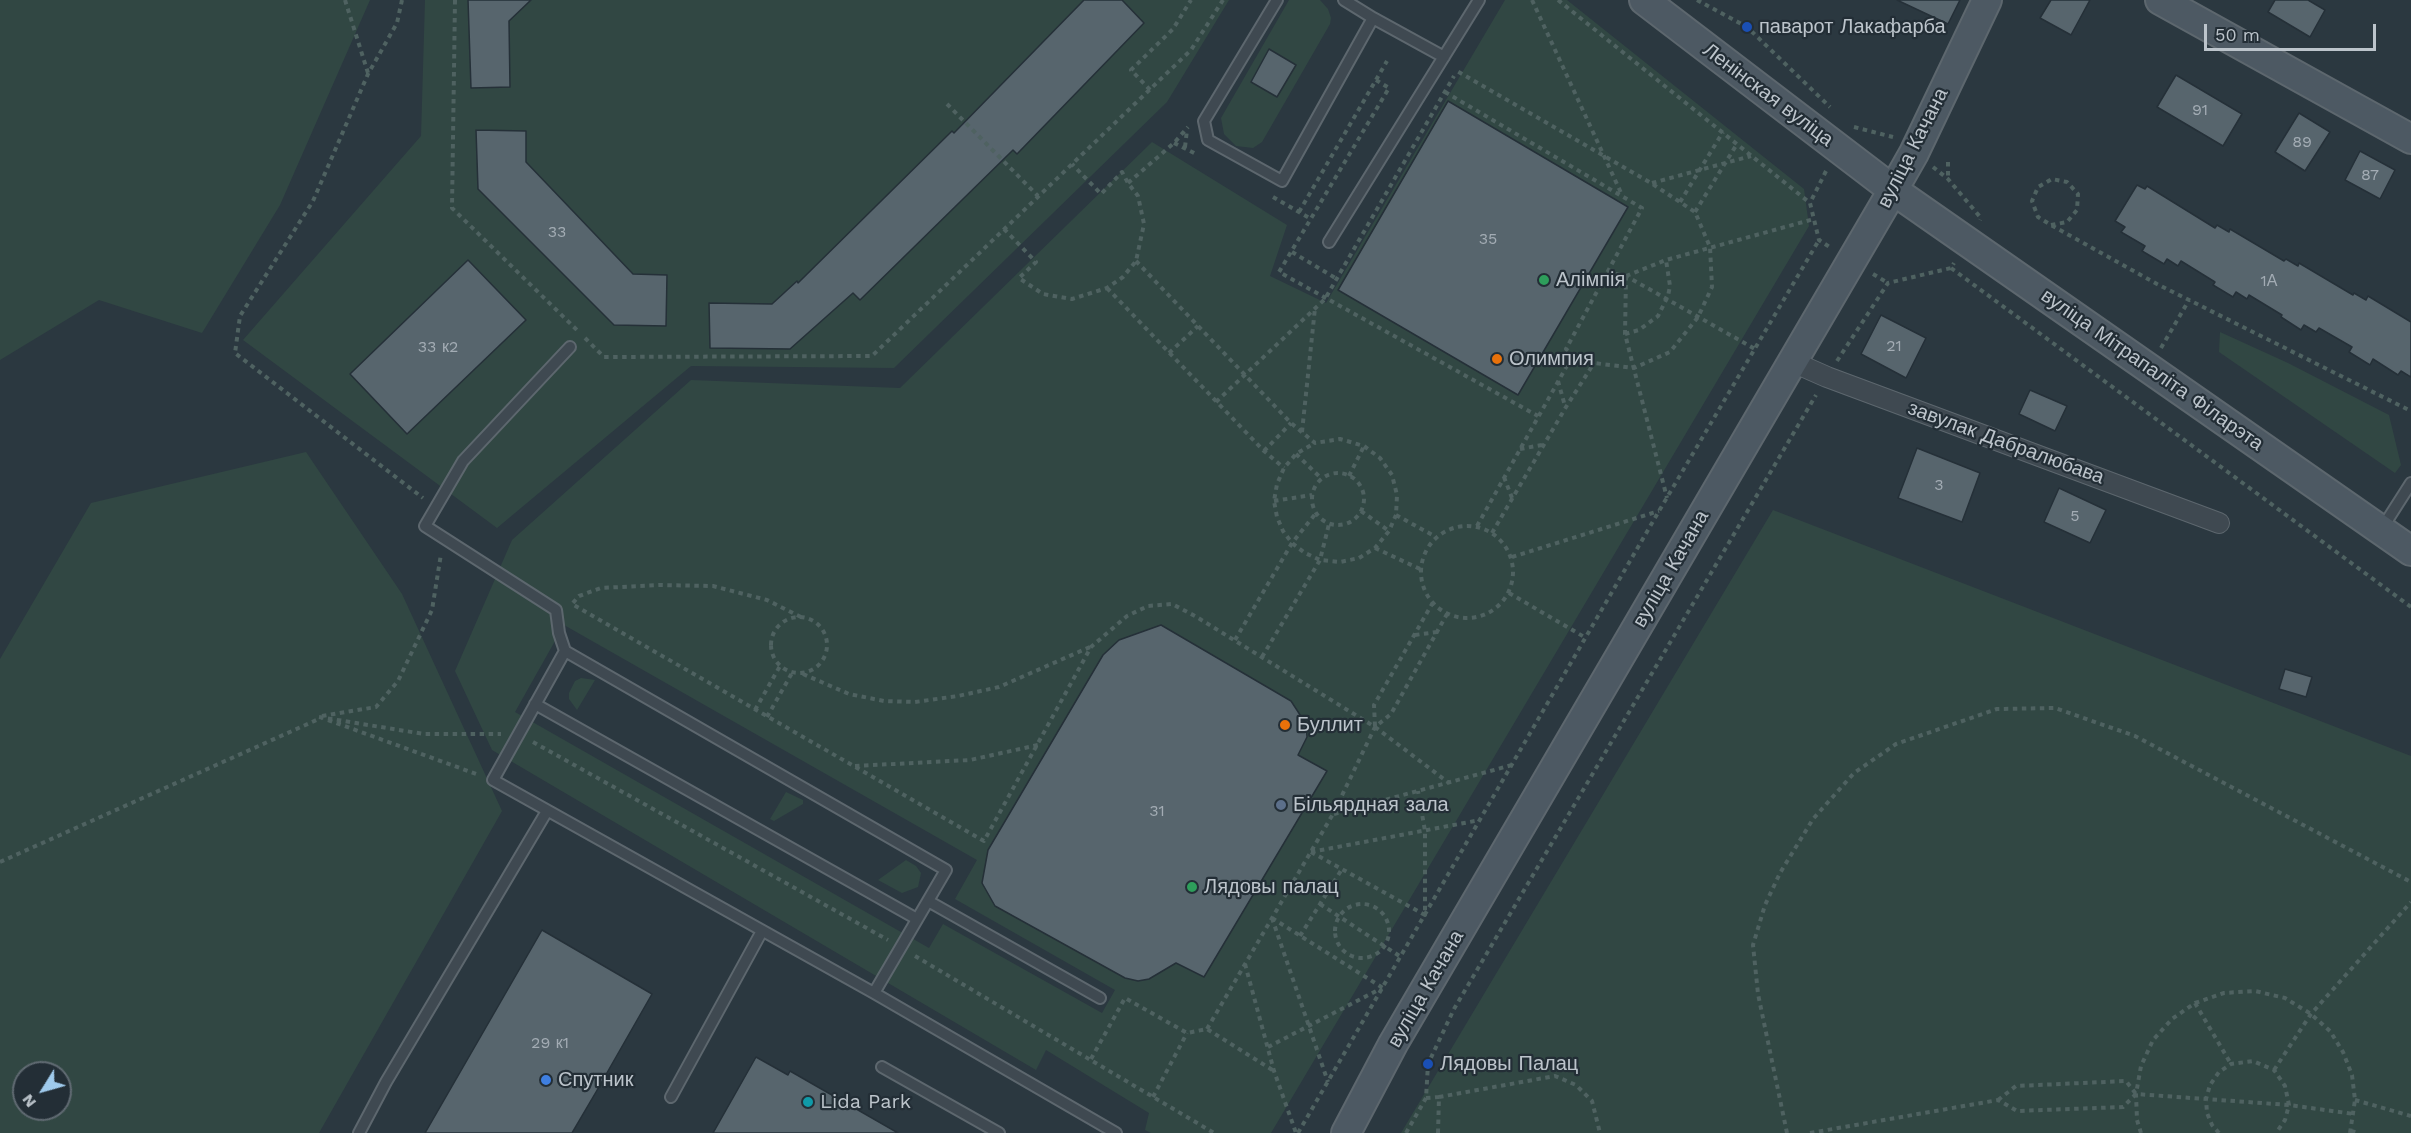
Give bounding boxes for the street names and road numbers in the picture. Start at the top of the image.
street label: Ленінская вуліца [1698,38,1838,152]
street label: вуліца Качана [1873,84,1953,212]
street label: вуліца Мітрапаліта Філарэта [2036,284,2268,456]
street label: завулак Дабралюбава [1905,396,2107,490]
street label: вуліца Качана [1628,506,1714,632]
street label: вуліца Качана [1383,926,1469,1052]

